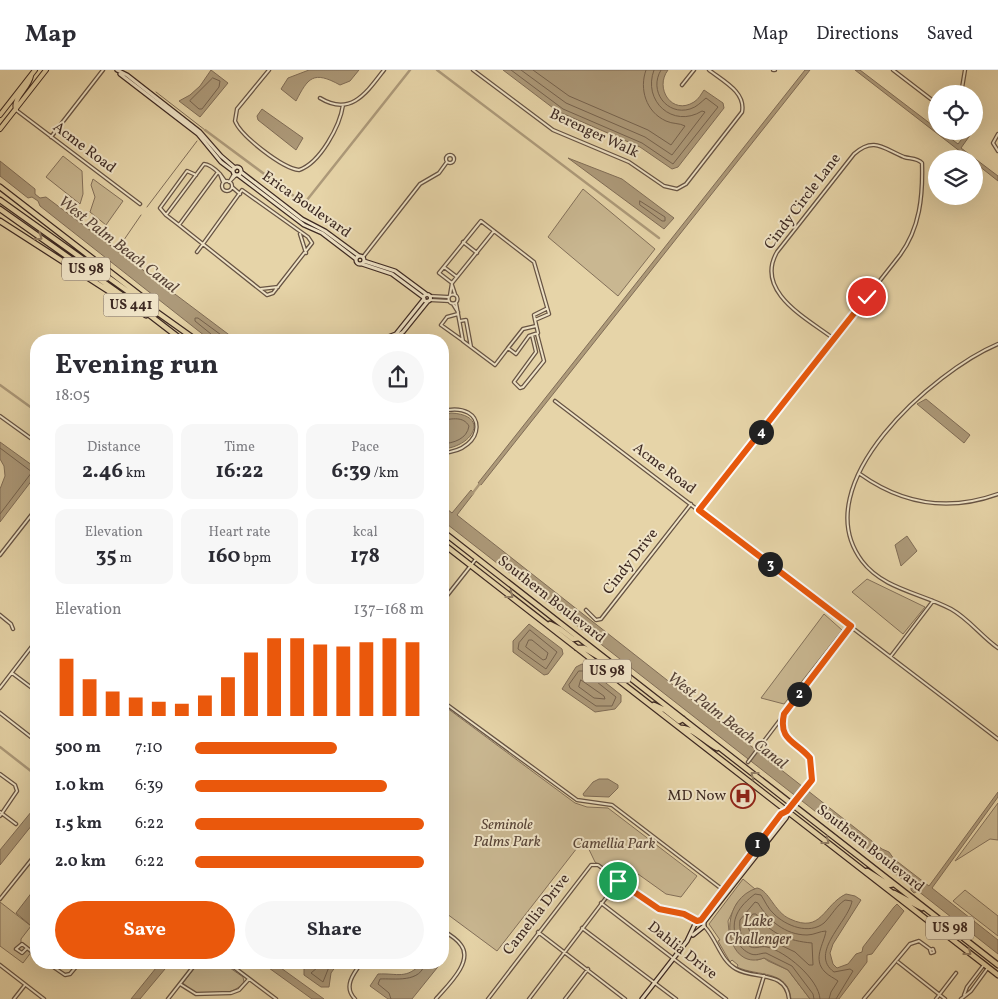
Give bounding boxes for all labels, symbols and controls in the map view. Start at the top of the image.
text: Map [25,18,76,52]
text: Map [752,22,788,47]
text: Directions [816,22,899,47]
text: Saved [927,22,973,47]
map controls [928,85,983,205]
button: locate [928,85,983,140]
street label: Berenger Walk [546,104,642,164]
street label: Acme Road [48,117,120,179]
street label: Cindy Circle Lane [760,149,846,255]
button: layers [928,150,983,205]
street label: Erica Boulevard [257,166,355,244]
water label: West Palm Beach Canal [53,191,183,299]
one-way arrow [33,231,43,240]
road number: US 98 [62,258,110,280]
pin [846,276,888,318]
icon: check [853,283,881,311]
road number: US 441 [104,294,158,316]
text: Evening run [55,346,219,385]
button: share [372,351,424,403]
text: 18:05 [55,385,90,407]
pin: 4 [748,420,774,444]
text: 4 [757,423,766,442]
text: Distance [87,438,141,457]
text: Time [224,438,255,457]
text: Pace [351,438,379,457]
street label: Acme Road [628,438,700,500]
text: 2.46 [82,457,123,486]
text: 16:22 [216,457,263,486]
text: 6:39 [331,457,371,486]
text: km [123,464,146,483]
text: /km [371,464,399,483]
text: Elevation [85,523,143,542]
text: Heart rate [209,523,270,542]
text: kcal [353,523,378,542]
street label: Cindy Drive [598,524,664,600]
text: 35 [96,542,117,571]
text: 160 [208,542,241,571]
text: 178 [350,542,380,571]
text: m [117,549,132,568]
text: bpm [241,549,271,568]
street label: Southern Boulevard [493,551,609,649]
pin: 3 [758,552,782,576]
text: 3 [767,555,774,574]
one-way arrow [504,590,513,598]
text: Elevation [55,599,122,621]
text: 137–168 m [354,599,424,621]
road number: US 98 [583,660,631,682]
water label: West Palm Beach Canal [662,667,792,775]
pin: 2 [786,682,812,706]
text: 2 [796,685,803,704]
text: 500 m [55,737,101,759]
text: 7:10 [135,737,162,759]
one-way arrow [751,772,760,780]
text: 1.0 km [55,775,104,797]
text: 6:39 [135,775,163,797]
hospital icon: MD Now [730,783,756,809]
place label: MD Now [668,786,726,807]
street label: Southern Boulevard [812,800,928,898]
text: 1.5 km [55,813,102,835]
text: 6:22 [135,813,164,835]
park label: Seminole Palms Park [473,815,541,853]
pin: 1 [744,832,770,856]
park label: Camellia Park [573,834,655,855]
text: 1 [755,835,760,854]
one-way arrow [820,835,830,844]
text: 2.0 km [55,851,106,873]
text: 6:22 [135,851,164,873]
pin [597,860,639,902]
icon: arrive [604,867,632,895]
street label: Camellia Drive [498,870,576,960]
button: Save [55,901,235,959]
button: Share [245,901,424,959]
water label: Lake Challenger [725,911,792,951]
road number: US 98 [926,916,974,940]
street label: Dahlia Drive [643,917,721,985]
one-way arrow [962,946,971,954]

